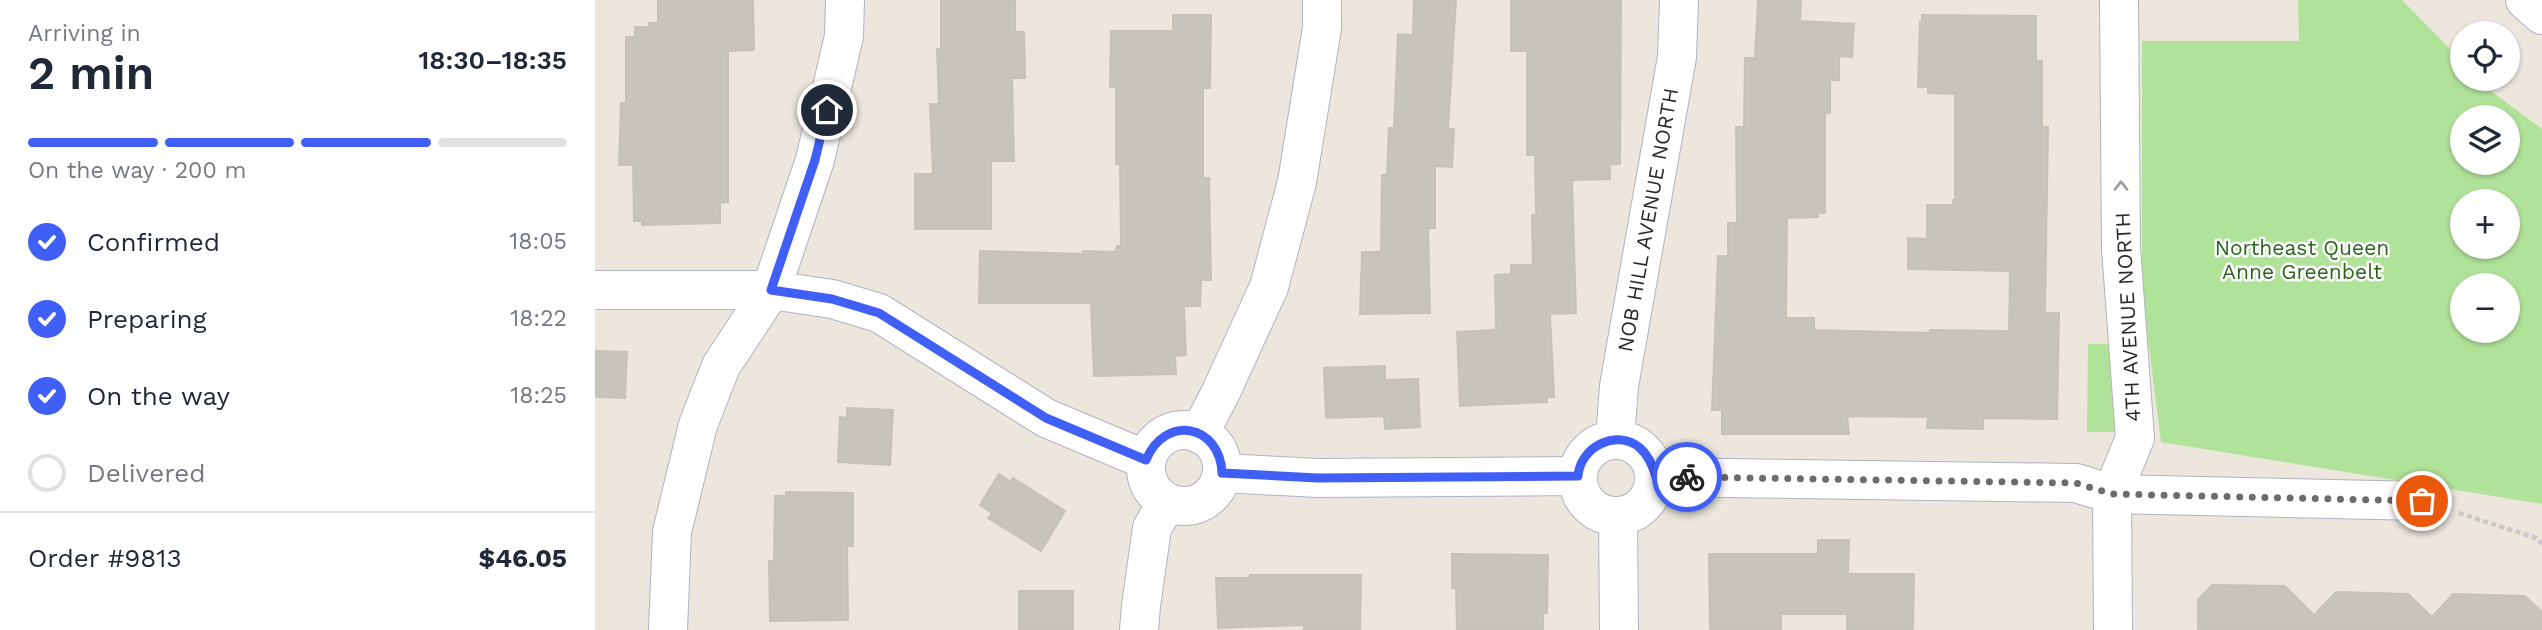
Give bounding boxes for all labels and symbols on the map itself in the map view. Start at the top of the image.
pin [797,80,857,140]
street label: NOB HILL AVENUE NORTH [1612,86,1683,354]
one-way arrow [2113,180,2129,191]
street label: 4TH AVENUE NORTH [2110,212,2145,423]
park label: Northeast Queen Anne Greenbelt [2215,235,2389,284]
courier [1652,442,1722,512]
pin [2392,471,2452,531]

